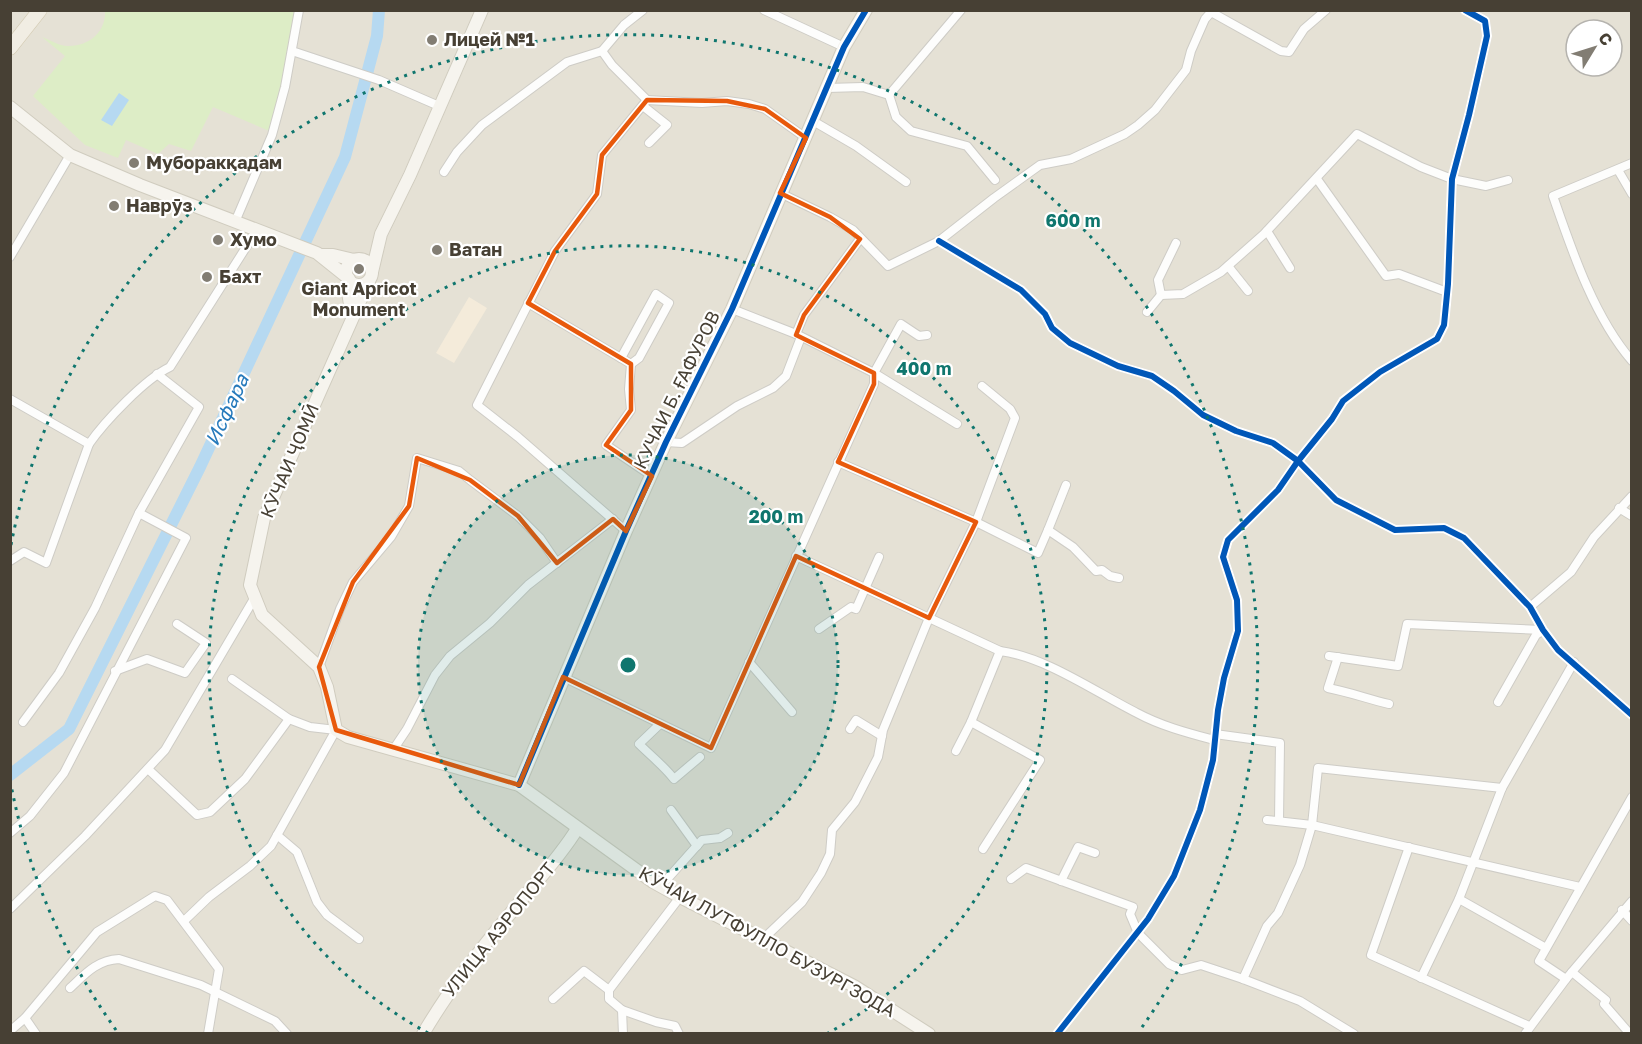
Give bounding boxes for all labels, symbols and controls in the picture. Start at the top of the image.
north arrow [1564,18,1624,78]
place label: Лицей №1 [444,28,535,50]
text: С [1594,28,1617,49]
marker: Лицей №1 [425,33,439,47]
place label: Муборакқадам [146,151,282,173]
marker: Муборакқадам [127,156,141,170]
place label: Наврӯз [126,194,192,216]
marker: Наврӯз [107,199,121,213]
text: 600 m [1045,209,1101,231]
place label: Хумо [230,228,277,250]
marker: Хумо [211,233,225,247]
place label: Ватан [449,238,502,260]
marker: Ватан [430,243,444,257]
marker: Giant Apricot Monument [352,262,366,276]
place label: Бахт [219,265,261,287]
marker: Бахт [200,270,214,284]
place label: Giant Apricot Monument [301,277,417,320]
street label: КУЧАИ Б. ҒАФУРОВ [628,307,724,472]
text: 400 m [897,357,951,379]
water label: Исфара [199,370,253,449]
street label: КӮЧАИ ҶОМӢ [255,400,323,521]
text: 200 m [749,505,803,527]
centre of rings [618,655,638,675]
street label: УЛИЦА АЭРОПОРТ [437,858,559,1001]
street label: КӮЧАИ ЛУТФУЛЛО БУЗУРГЗОДА [635,861,900,1021]

